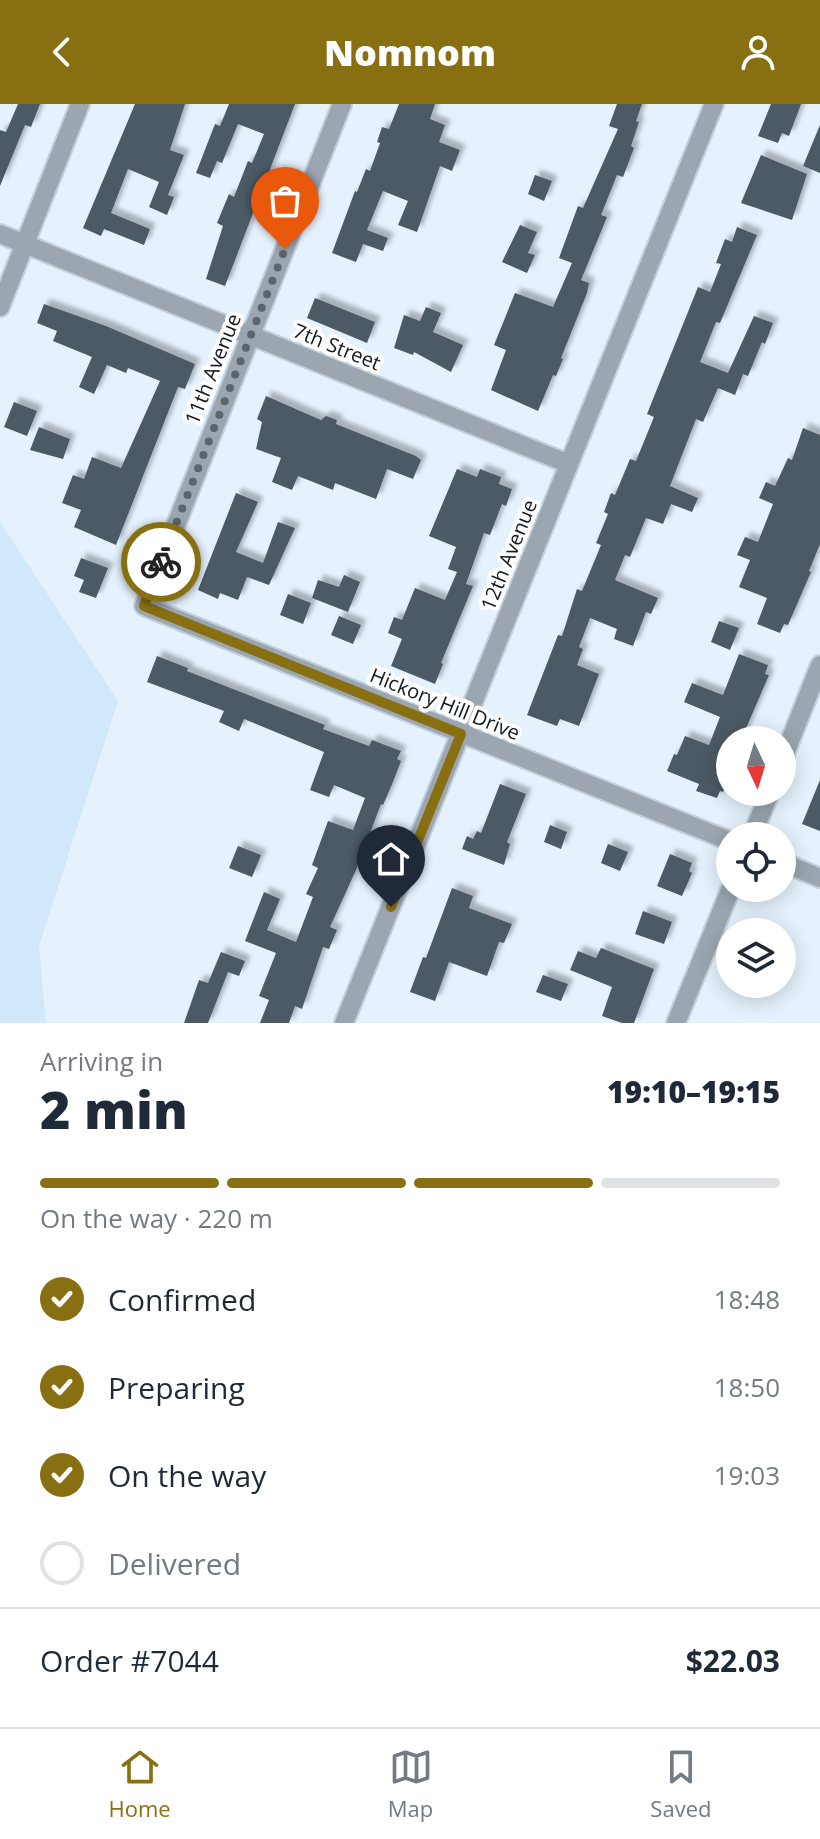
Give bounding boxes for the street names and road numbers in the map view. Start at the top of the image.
street label: 11th Avenue [178,309,247,428]
street label: 7th Street [290,317,385,376]
street label: 12th Avenue [474,495,543,614]
street label: Hickory Hill Drive [366,661,524,746]

